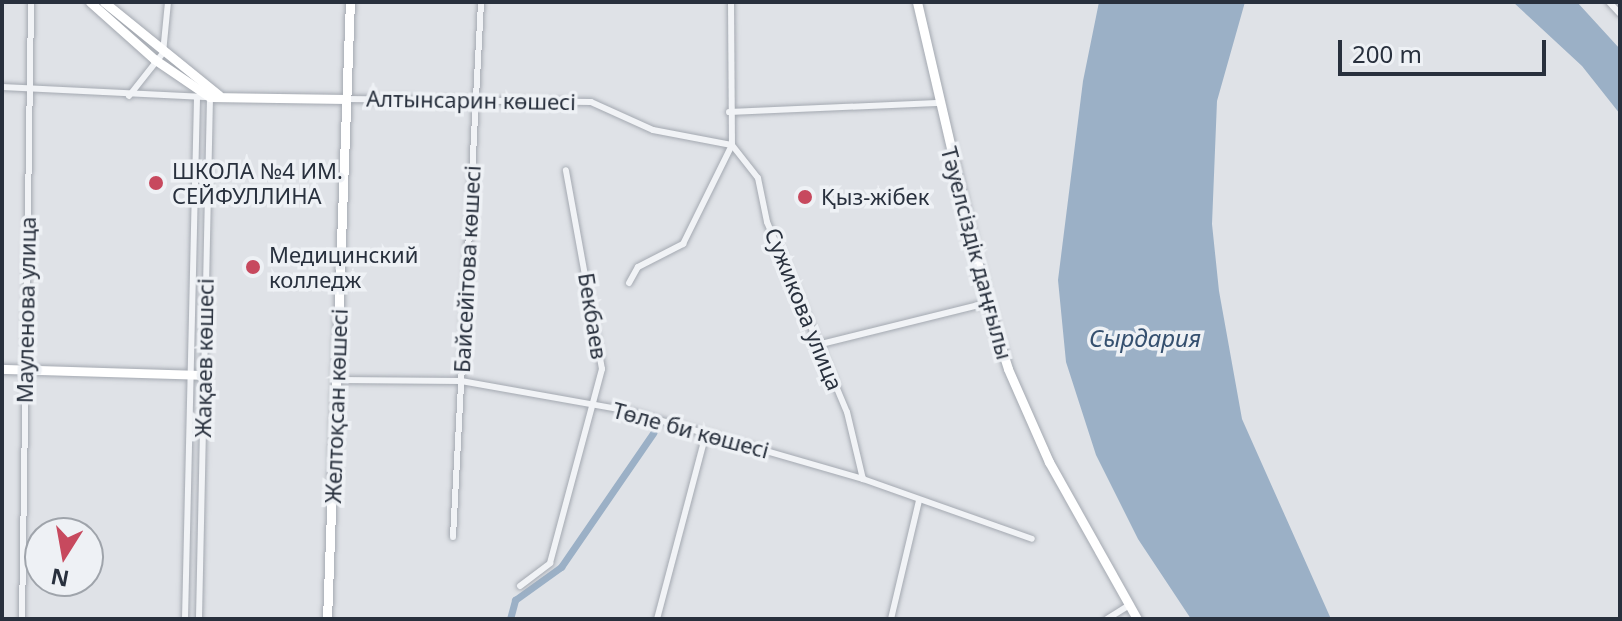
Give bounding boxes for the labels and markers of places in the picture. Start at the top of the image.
place label: ШКОЛА №4 ИМ. СЕЙФУЛЛИНА [172,157,343,208]
marker: ШКОЛА №4 ИМ. СЕЙФУЛЛИНА [147,174,165,192]
place label: Қыз-жібек [821,184,929,210]
marker: Қыз-жібек [796,188,814,206]
place label: Медицинский колледж [269,241,418,292]
marker: Медицинский колледж [244,258,262,276]

